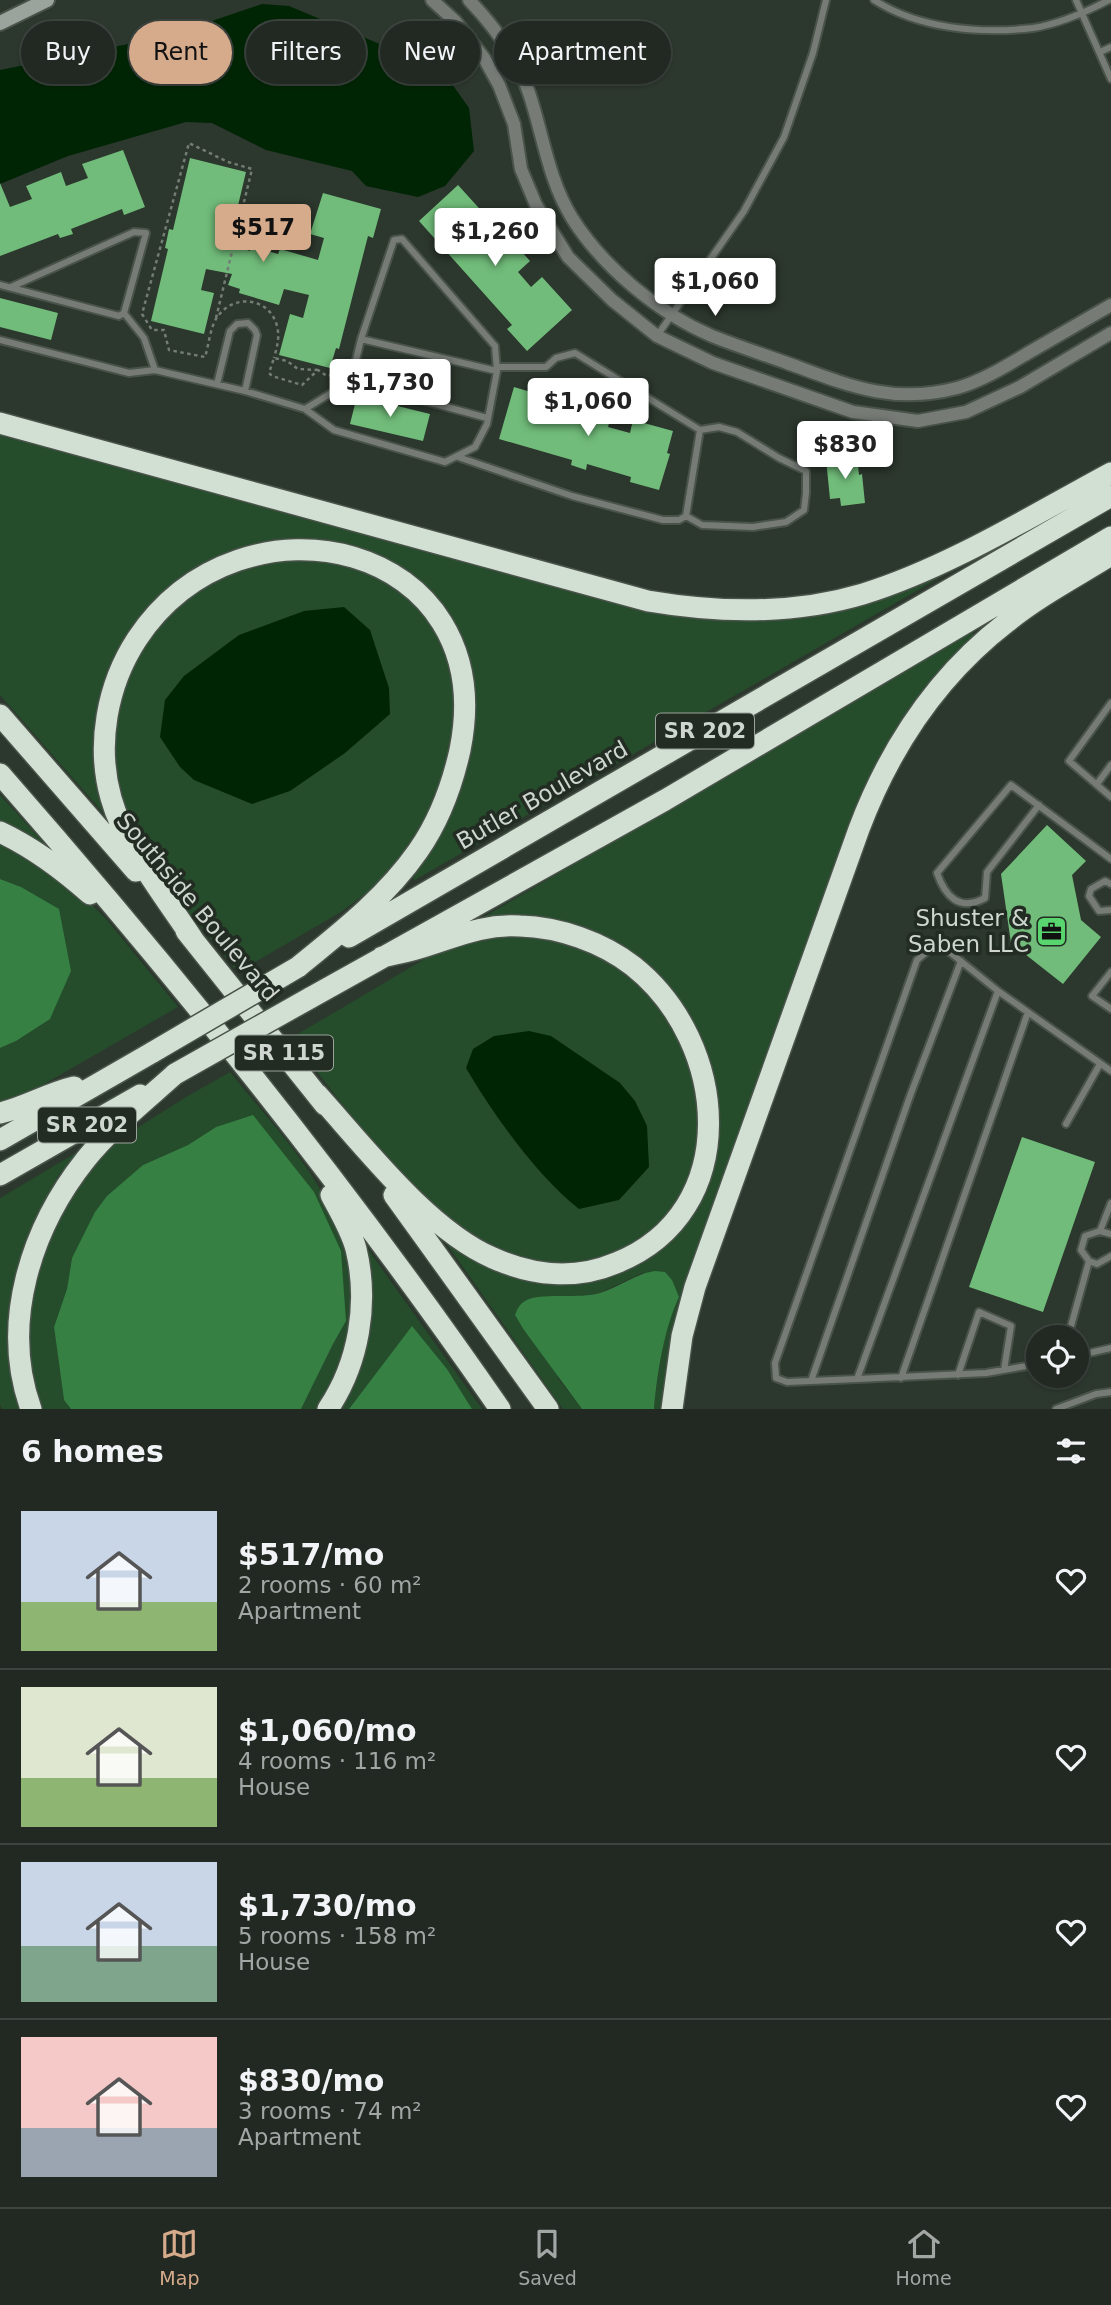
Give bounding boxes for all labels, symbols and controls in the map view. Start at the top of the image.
chip: Buy [21,21,115,84]
chip: Rent [129,21,232,84]
chip: Filters [246,21,366,84]
chip: New [380,21,480,84]
chip: Apartment [494,21,671,84]
pin: $517 [222,204,304,264]
pin: $1,260 [438,208,552,268]
text: $517 [231,214,295,240]
text: $1,260 [451,218,539,244]
pin: $1,060 [658,258,772,318]
text: $1,060 [671,268,759,294]
pin: $1,730 [333,360,447,419]
text: $1,730 [346,369,434,395]
pin: $1,060 [531,378,645,438]
text: $1,060 [544,388,632,414]
pin: $830 [804,421,886,481]
text: $830 [813,431,877,457]
road number: SR 202 [656,714,754,748]
street label: Butler Boulevard [452,735,632,855]
street label: Southside Boulevard [112,808,284,1006]
place label: Shuster & Saben LLC [908,905,1029,957]
office icon: Shuster & Saben LLC [1035,914,1069,948]
road number: SR 115 [235,1036,333,1070]
road number: SR 202 [38,1108,136,1142]
map controls [1026,1325,1089,1388]
button: locate [1026,1325,1089,1388]
icon: filters [1052,1432,1090,1470]
text: 6 homes [21,1434,164,1469]
text: $517/mo [238,1537,384,1572]
icon: home [77,1539,161,1623]
icon: heart [1052,1562,1090,1600]
text: 2 rooms · 60 m² [238,1572,422,1598]
text: Apartment [238,1598,361,1624]
text: $1,060/mo [238,1713,417,1748]
icon: home [77,1715,161,1799]
icon: heart [1052,1738,1090,1776]
text: 4 rooms · 116 m² [238,1748,436,1774]
text: House [238,1774,310,1800]
text: $1,730/mo [238,1888,417,1923]
icon: home [77,1890,161,1974]
icon: heart [1052,1913,1090,1951]
text: 5 rooms · 158 m² [238,1923,436,1949]
text: House [238,1949,310,1975]
text: $830/mo [238,2063,384,2098]
icon: home [77,2065,161,2149]
icon: heart [1052,2088,1090,2126]
text: 3 rooms · 74 m² [238,2098,422,2124]
text: Apartment [238,2124,361,2150]
tab: Map [159,2225,199,2289]
tab: Saved [518,2225,577,2289]
tab: Home [896,2225,952,2289]

